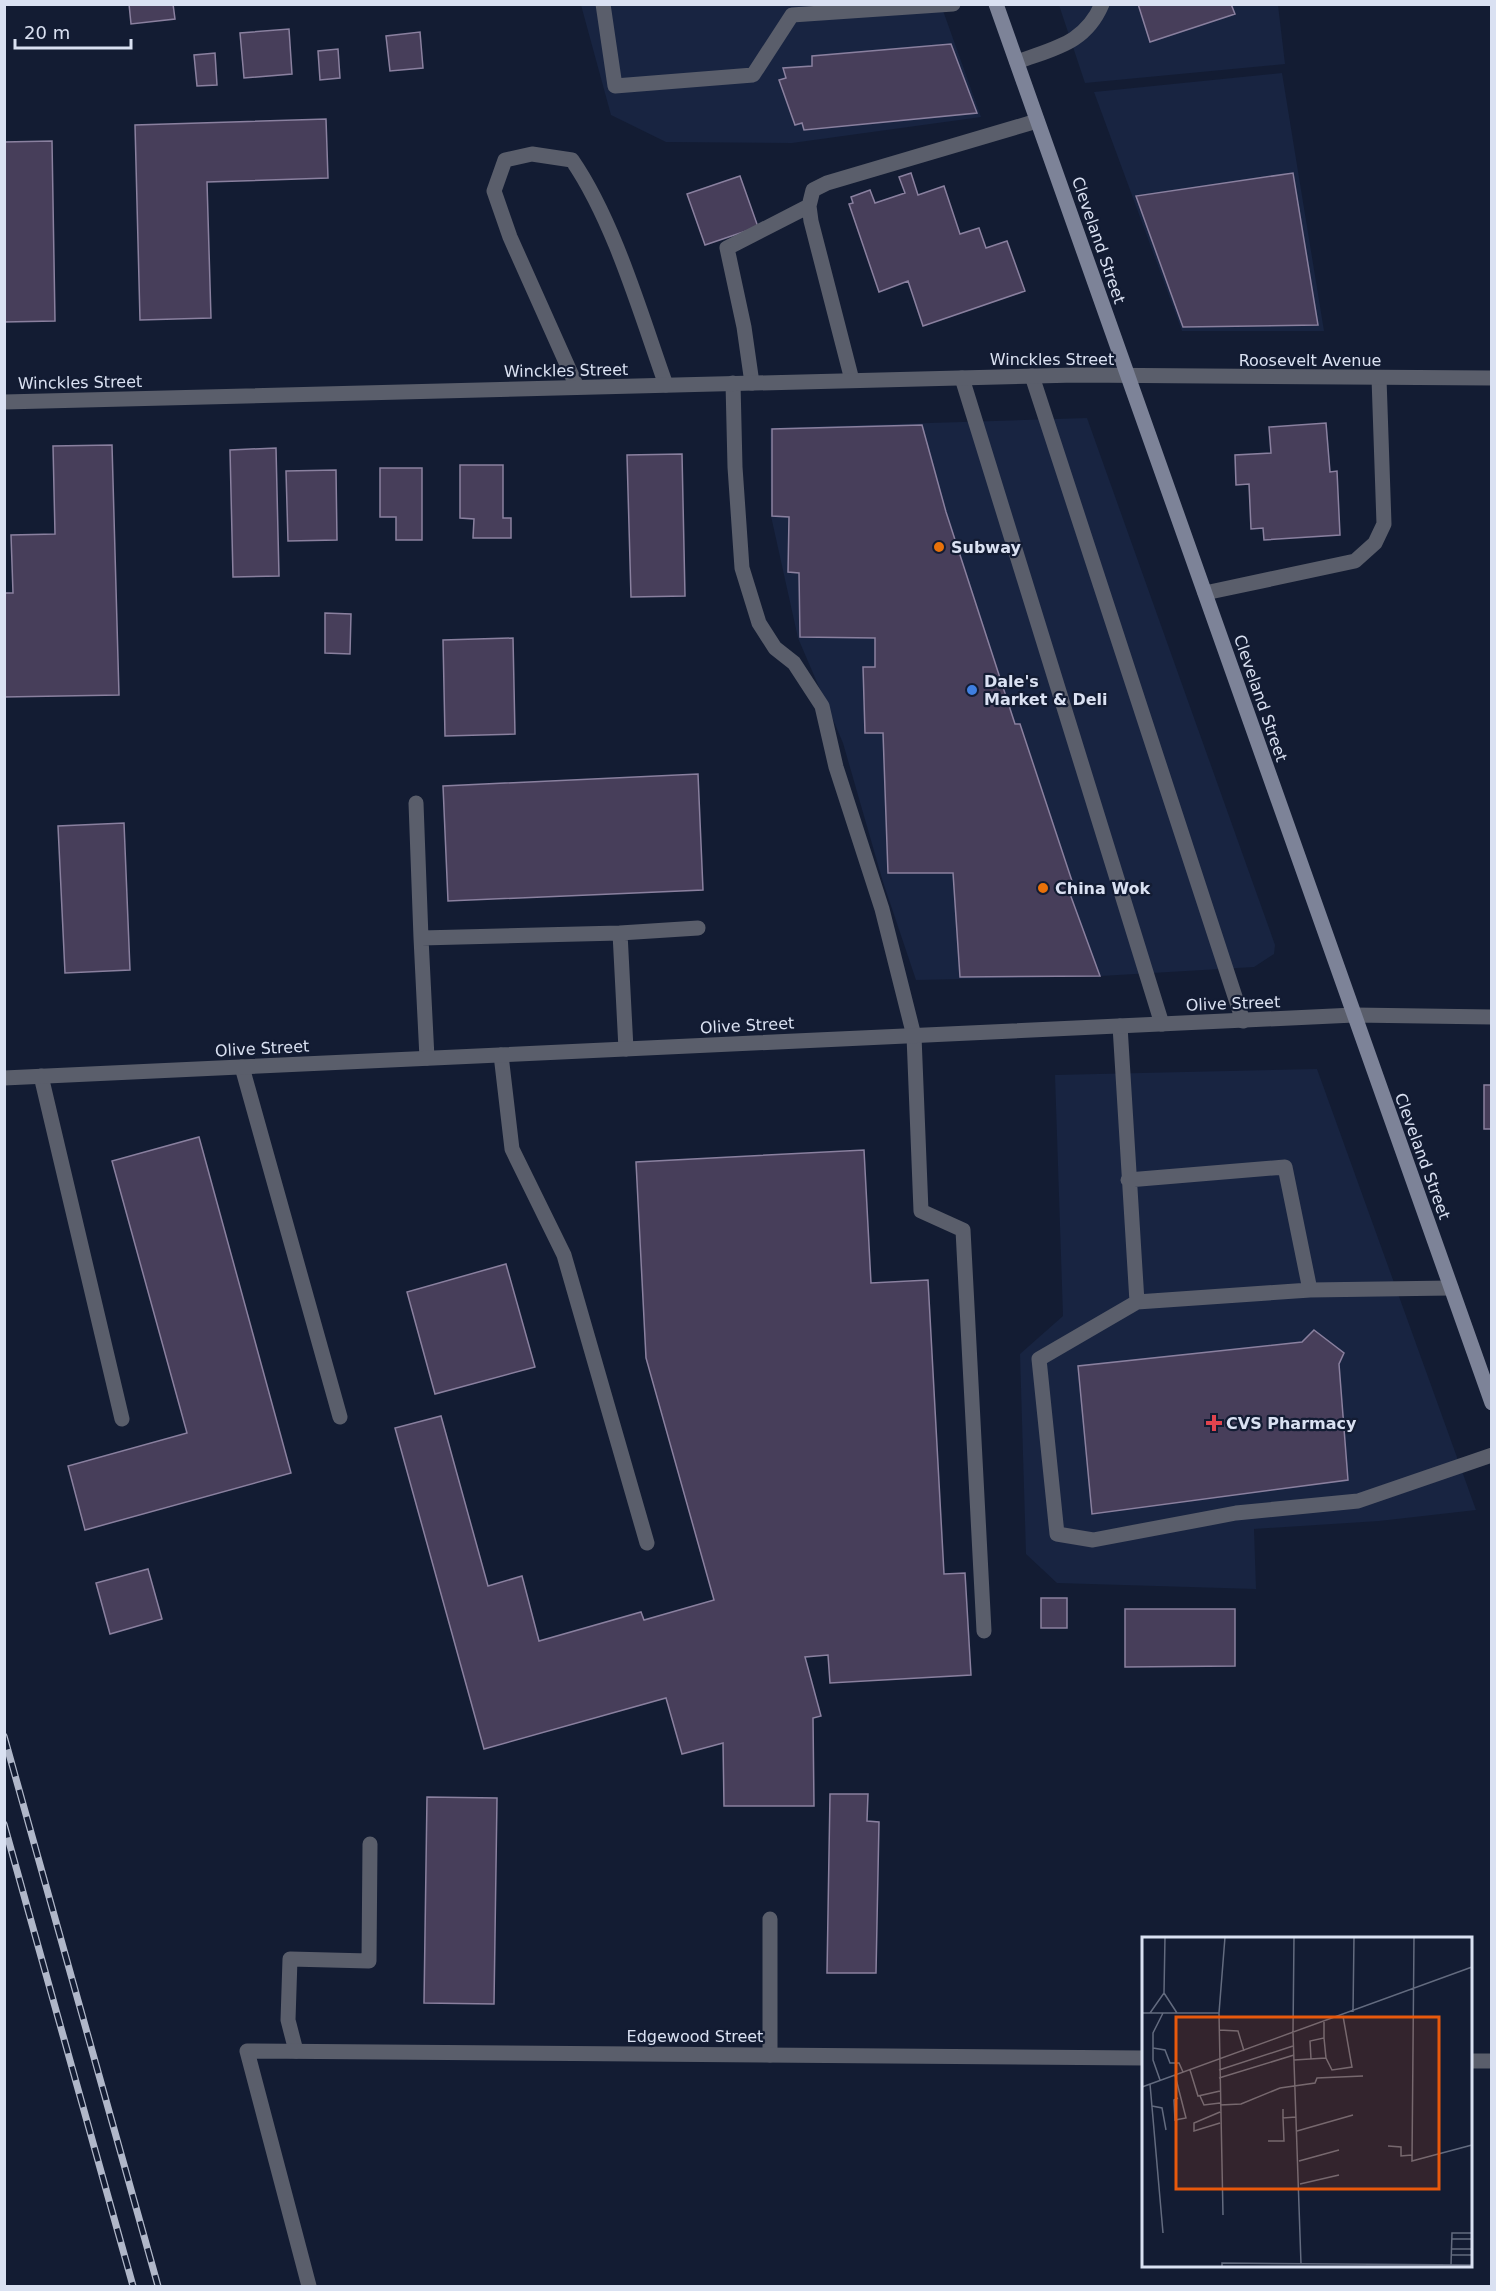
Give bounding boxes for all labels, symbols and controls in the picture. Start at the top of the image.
scale bar [15,12,130,50]
text: 20 m [24,22,70,43]
street label: Cleveland Street [1068,174,1129,306]
street label: Winckles Street [990,350,1114,369]
street label: Roosevelt Avenue [1239,351,1381,370]
street label: Winckles Street [504,360,628,381]
street label: Winckles Street [18,372,142,393]
place label: Subway [951,538,1021,557]
marker: Subway [932,540,946,554]
street label: Cleveland Street [1230,632,1291,764]
place label: Dale's Market & Deli [984,672,1108,709]
marker: Dale's Market & Deli [965,683,979,697]
place label: China Wok [1055,879,1150,898]
marker: China Wok [1036,881,1050,895]
street label: Olive Street [1185,992,1281,1015]
street label: Olive Street [699,1014,795,1037]
street label: Olive Street [214,1037,310,1060]
street label: Cleveland Street [1391,1090,1454,1222]
place label: CVS Pharmacy [1226,1414,1357,1433]
marker: CVS Pharmacy [1207,1416,1221,1430]
inset map [1142,1937,1472,2267]
street label: Edgewood Street [627,2027,763,2046]

